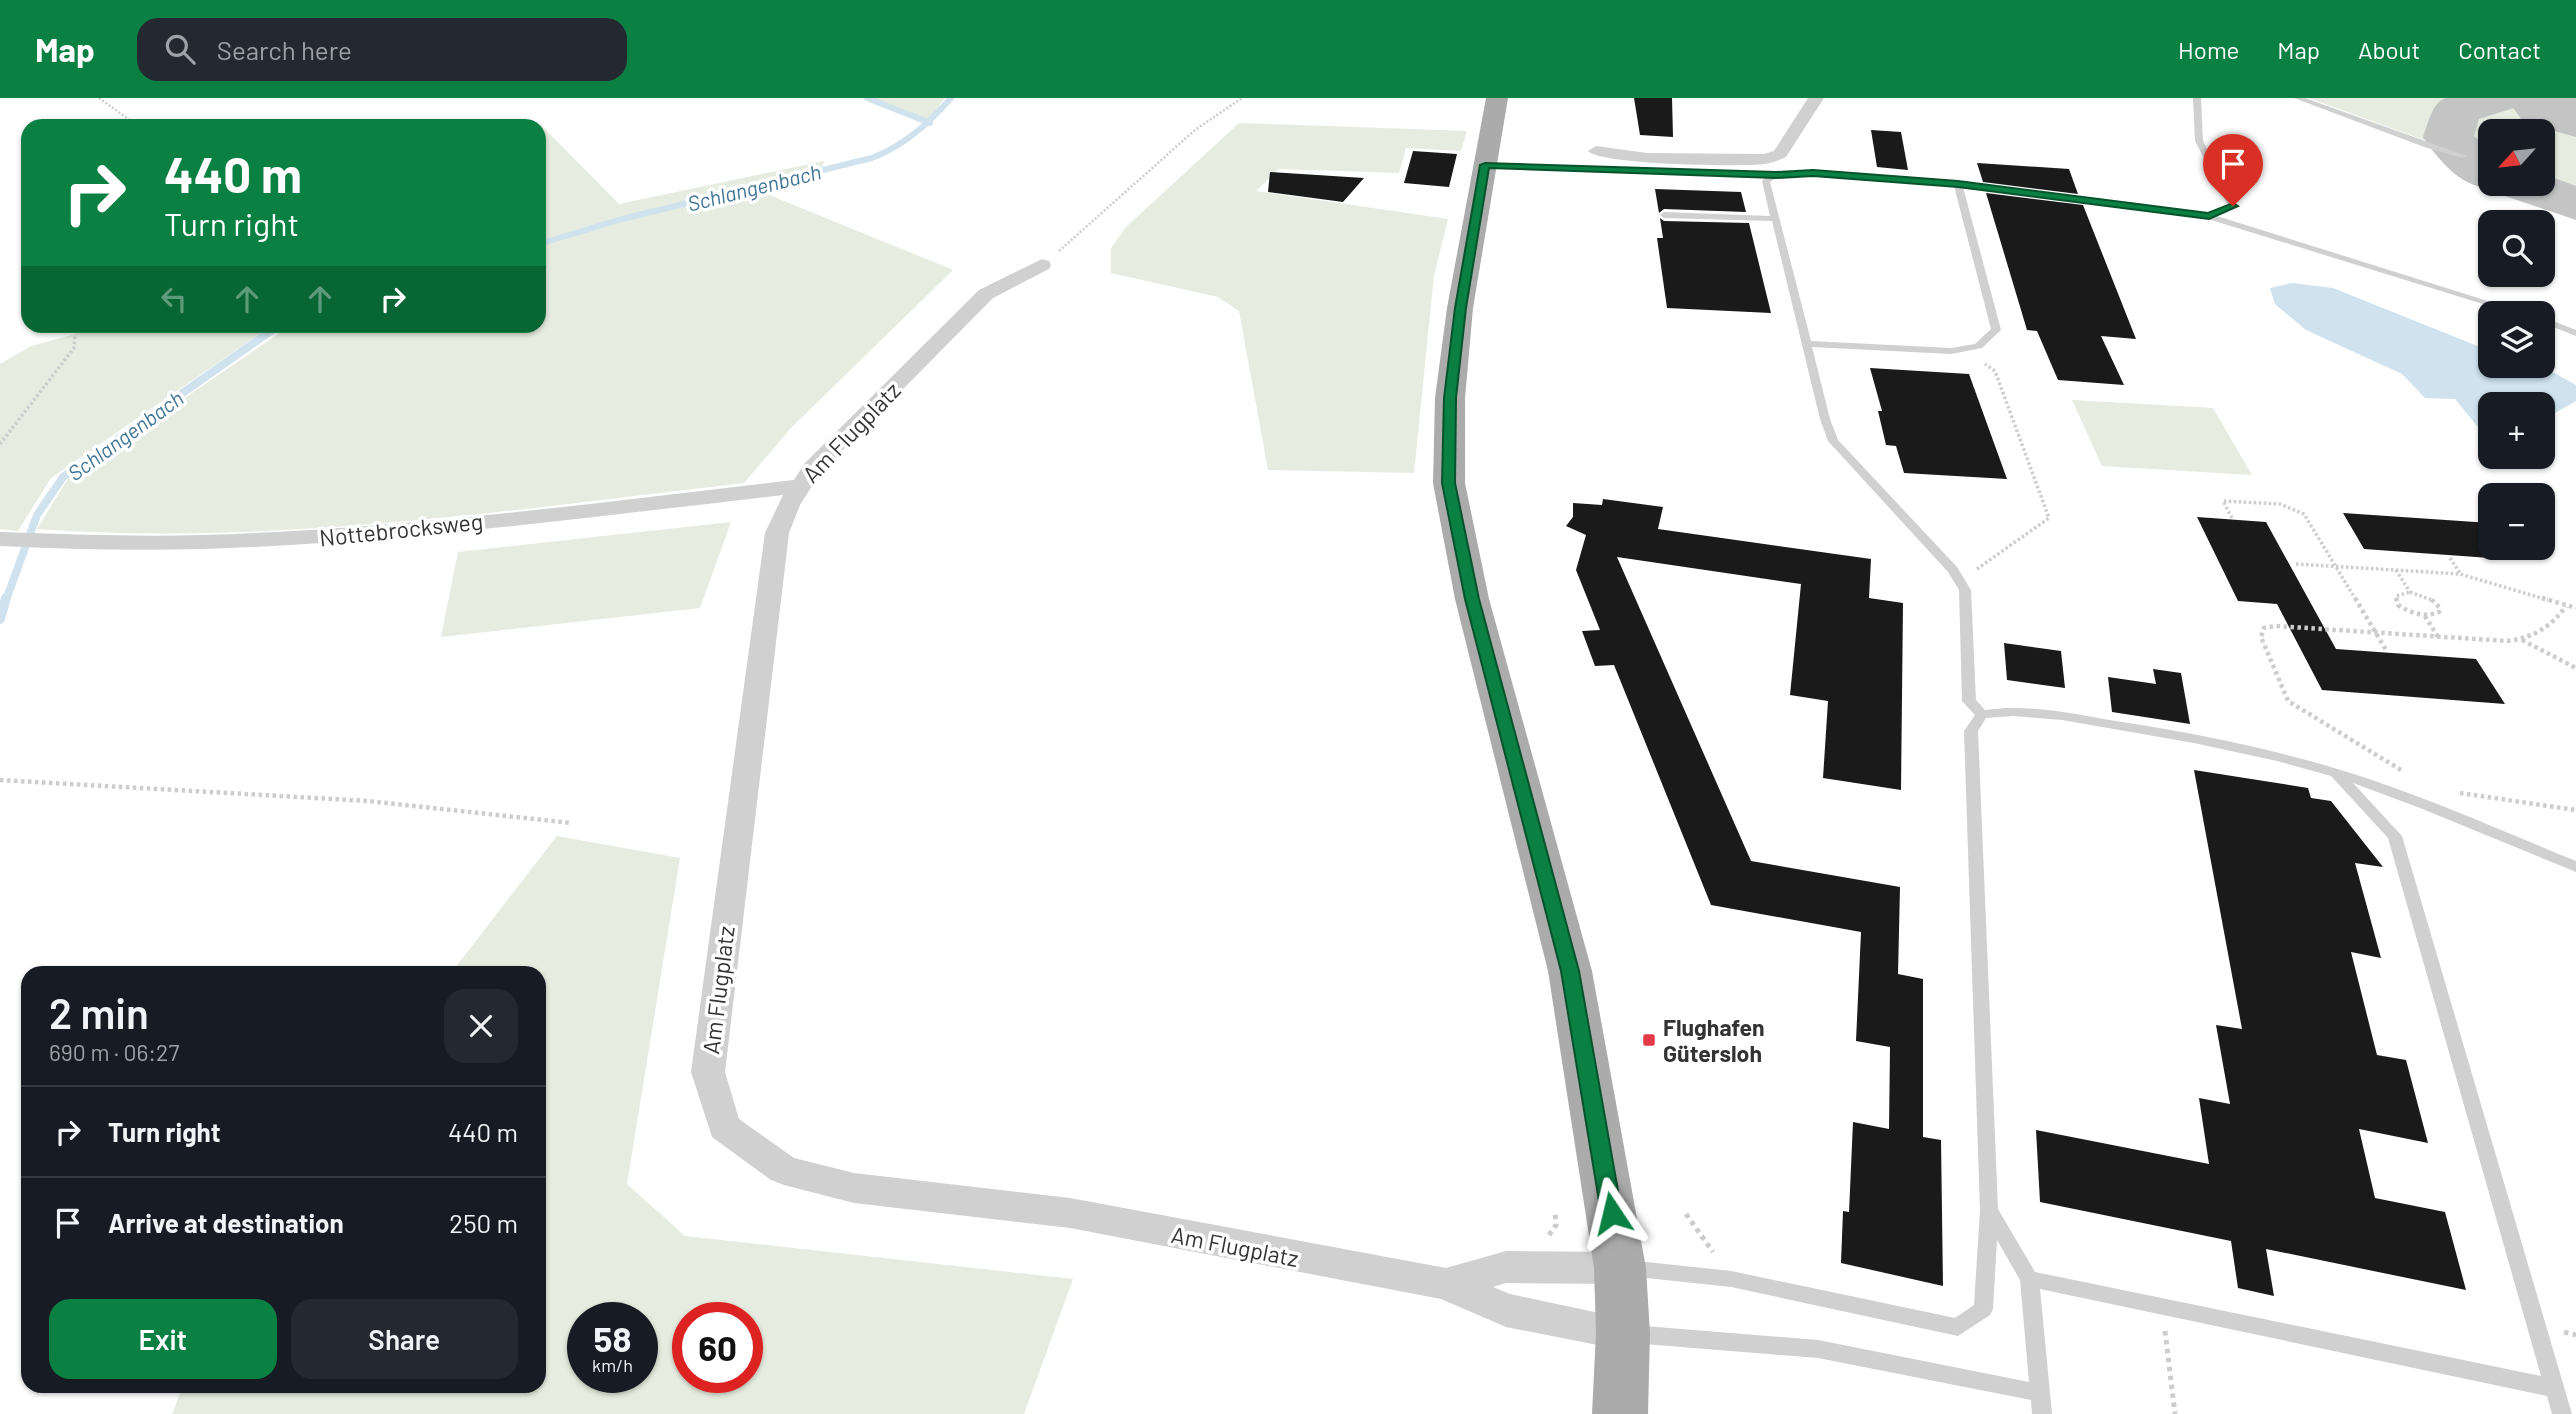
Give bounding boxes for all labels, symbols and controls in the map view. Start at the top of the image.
search box [137,18,627,81]
text: Map [35,29,95,69]
icon: search [161,30,199,68]
text: Search here [217,34,352,65]
text: Home [2178,35,2239,64]
text: Map [2277,35,2320,64]
text: About [2358,35,2420,64]
text: Contact [2458,35,2541,64]
north arrow [2478,119,2555,196]
map controls [2478,119,2555,560]
pin [2203,134,2263,206]
text: 440 m [164,144,302,203]
icon: arrive [2214,145,2252,183]
icon: right [49,147,140,238]
water label: Schlangenbach [685,158,823,216]
text: Turn right [164,204,299,242]
button: search [2478,210,2555,287]
icon: left [155,280,193,318]
icon: ahead [228,280,266,318]
icon: ahead [301,280,339,318]
icon: right [374,280,412,318]
button: layers [2478,301,2555,378]
street label: Am Flugplatz [796,376,906,488]
water label: Schlangenbach [62,385,188,485]
button: + [2478,392,2555,469]
button: − [2478,483,2555,560]
street label: Nottebrocksweg [318,506,484,552]
street label: Am Flugplatz [696,924,740,1056]
text: 2 min [49,987,149,1037]
button: close [444,989,518,1063]
place label: Flughafen Gütersloh [1663,1013,1765,1067]
marker: Flughafen Gütersloh [1641,1032,1657,1048]
text: 690 m · 06:27 [49,1038,179,1066]
icon: right [49,1113,87,1151]
text: Turn right [108,1116,221,1147]
text: 440 m [448,1116,518,1147]
position arrow [1575,1176,1649,1250]
icon: arrive [49,1204,87,1242]
text: Arrive at destination [108,1207,344,1238]
text: 250 m [449,1207,518,1238]
street label: Am Flugplatz [1169,1220,1301,1272]
button: Exit [49,1299,277,1379]
button: Share [291,1299,518,1379]
speed limit sign: 60 [672,1302,763,1393]
text: 58 [594,1317,631,1359]
text: km/h [592,1354,633,1376]

